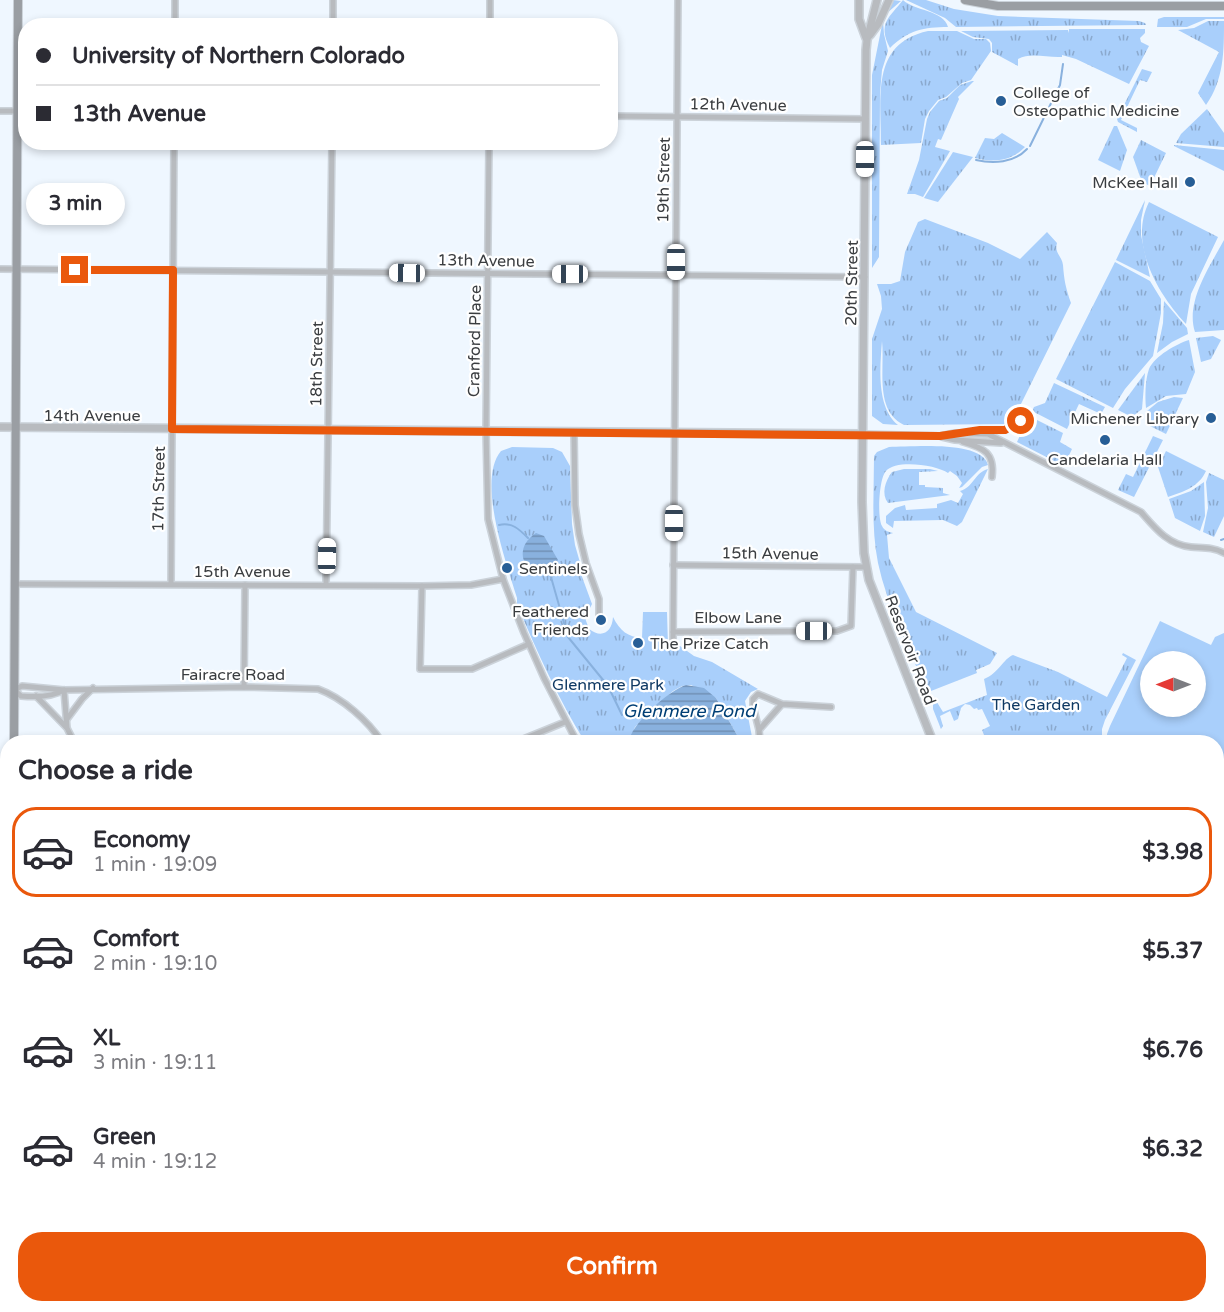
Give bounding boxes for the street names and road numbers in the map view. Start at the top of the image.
street label: 12th Avenue [689,94,787,116]
street label: 19th Street [653,137,675,223]
street label: 20th Street [841,240,863,326]
street label: 13th Avenue [437,250,535,272]
street label: Cranford Place [464,285,486,397]
street label: 18th Street [306,321,328,407]
street label: 14th Avenue [43,406,141,426]
street label: 17th Street [148,446,170,532]
street label: 15th Avenue [721,543,819,565]
street label: 15th Avenue [193,562,291,582]
street label: Reservoir Road [880,593,940,708]
street label: Elbow Lane [694,608,782,628]
street label: Fairacre Road [181,665,285,685]

